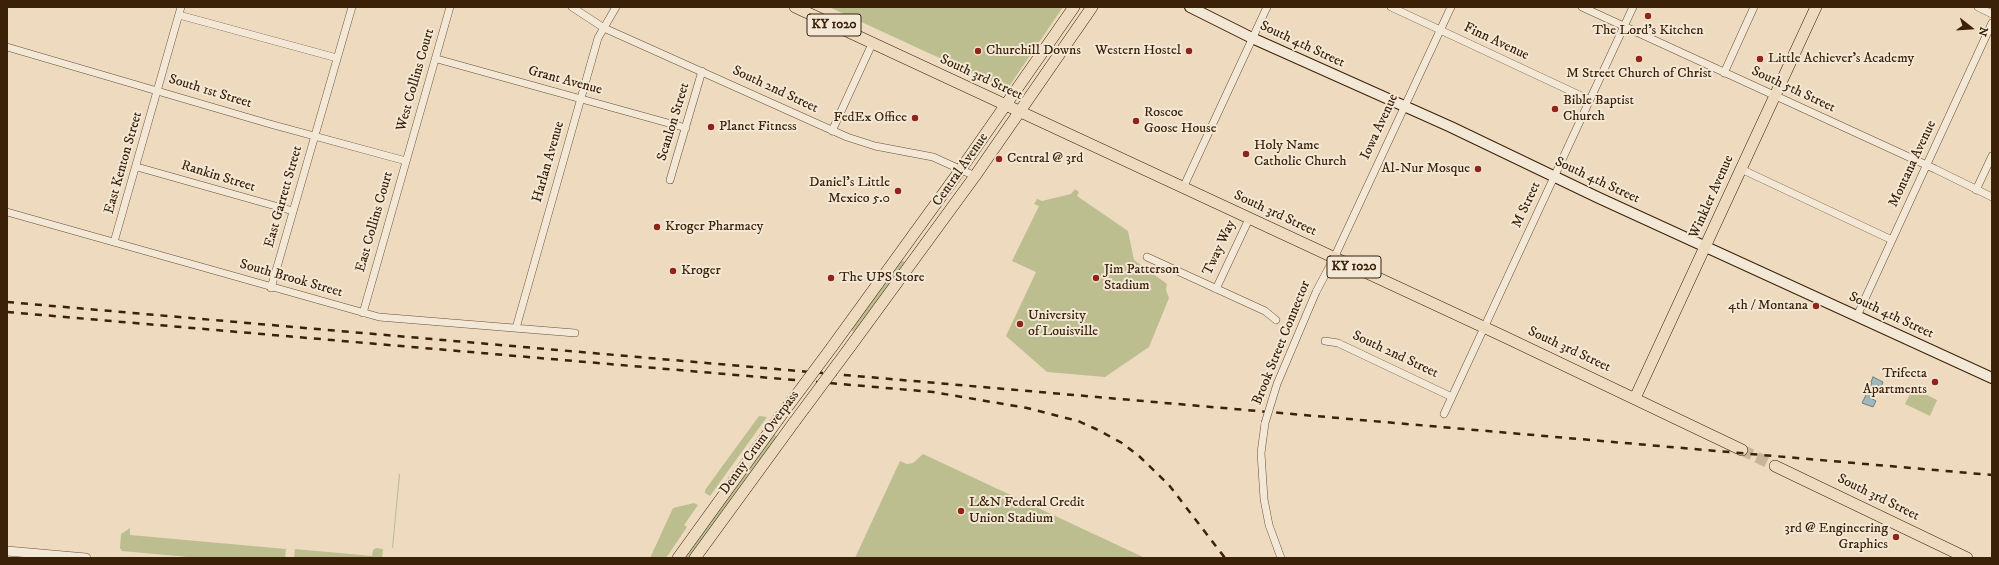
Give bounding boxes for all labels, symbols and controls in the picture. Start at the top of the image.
north arrow [1951,8,1991,48]
marker: The Lord's Kitchen [1643,11,1653,21]
road number: KY 1020 [807,14,861,36]
street label: South 4th Street [1257,18,1347,72]
street label: Finn Avenue [1461,20,1531,64]
place label: The Lord's Kitchen [1592,23,1704,39]
text: N [1974,25,1990,38]
street label: West Collins Court [393,27,439,133]
place label: Churchill Downs [986,43,1081,59]
place label: Western Hostel [1095,43,1181,59]
marker: Churchill Downs [973,46,983,56]
marker: Western Hostel [1184,46,1194,56]
place label: Little Achiever's Academy [1768,51,1914,67]
street label: South 3rd Street [937,52,1025,104]
marker: M Street Church of Christ [1634,54,1644,64]
marker: Little Achiever's Academy [1755,54,1765,64]
street label: Grant Avenue [526,63,604,99]
street label: South 2nd Street [729,63,821,117]
street label: South 5th Street [1748,63,1838,117]
place label: M Street Church of Christ [1566,66,1712,82]
street label: South 1st Street [166,71,254,113]
street label: Scanlon Street [654,81,694,163]
street label: Iowa Avenue [1357,91,1403,163]
place label: Bible Baptist Church [1563,93,1634,126]
marker: Bible Baptist Church [1550,104,1560,114]
place label: Roscoe Goose House [1144,105,1216,138]
street label: East Kenton Street [101,110,147,216]
place label: FedEx Office [834,110,907,126]
marker: FedEx Office [910,113,920,123]
marker: Roscoe Goose House [1131,116,1141,126]
street label: Montana Avenue [1886,118,1940,210]
street label: Harlan Avenue [529,119,569,205]
place label: Planet Fitness [719,119,797,135]
marker: Planet Fitness [706,122,716,132]
street label: Central Avenue [930,130,992,210]
place label: Holy Name Catholic Church [1254,138,1346,170]
street label: East Garrett Street [261,144,307,250]
marker: Holy Name Catholic Church [1241,149,1251,159]
place label: Central @ 3rd [1007,151,1083,167]
street label: Winkler Avenue [1686,153,1738,241]
marker: Central @ 3rd [994,154,1004,164]
street label: South 4th Street [1552,154,1642,208]
street label: Rankin Street [179,158,257,196]
place label: Al-Nur Mosque [1381,161,1470,177]
marker: Al-Nur Mosque [1473,164,1483,174]
street label: East Collins Court [353,170,397,274]
place label: Daniel’s Little Mexico 5.0 [809,175,890,208]
street label: M Street [1509,179,1545,231]
marker: Daniel’s Little Mexico 5.0 [893,186,903,196]
street label: South 3rd Street [1231,188,1319,240]
street label: Tway Way [1200,218,1240,278]
place label: Kroger Pharmacy [665,219,763,235]
marker: Kroger Pharmacy [652,222,662,232]
street label: South Brook Street [238,256,344,302]
road number: KY 1020 [1327,256,1381,278]
place label: Jim Patterson Stadium [1104,262,1179,294]
place label: Kroger [681,263,721,279]
marker: Kroger [668,266,678,276]
place label: The UPS Store [839,270,925,286]
marker: The UPS Store [826,273,836,283]
marker: Jim Patterson Stadium [1091,273,1101,283]
street label: Brook Street Connector [1249,278,1315,408]
street label: South 4th Street [1846,289,1936,343]
place label: 4th / Montana [1728,298,1808,314]
marker: 4th / Montana [1811,301,1821,311]
place label: University of Louisville [1028,308,1098,340]
marker: University of Louisville [1015,319,1025,329]
street label: South 3rd Street [1525,324,1613,376]
street label: South 2nd Street [1349,328,1441,382]
place label: Trifecta Apartments [1863,366,1927,398]
marker: Trifecta Apartments [1930,377,1940,387]
street label: Denny Crum Overpass [717,388,803,498]
street label: South 3rd Street [1834,471,1922,525]
place label: L&N Federal Credit Union Stadium [969,495,1085,528]
marker: L&N Federal Credit Union Stadium [956,506,966,516]
place label: 3rd @ Engineering Graphics [1785,521,1888,554]
marker: 3rd @ Engineering Graphics [1891,532,1901,542]

